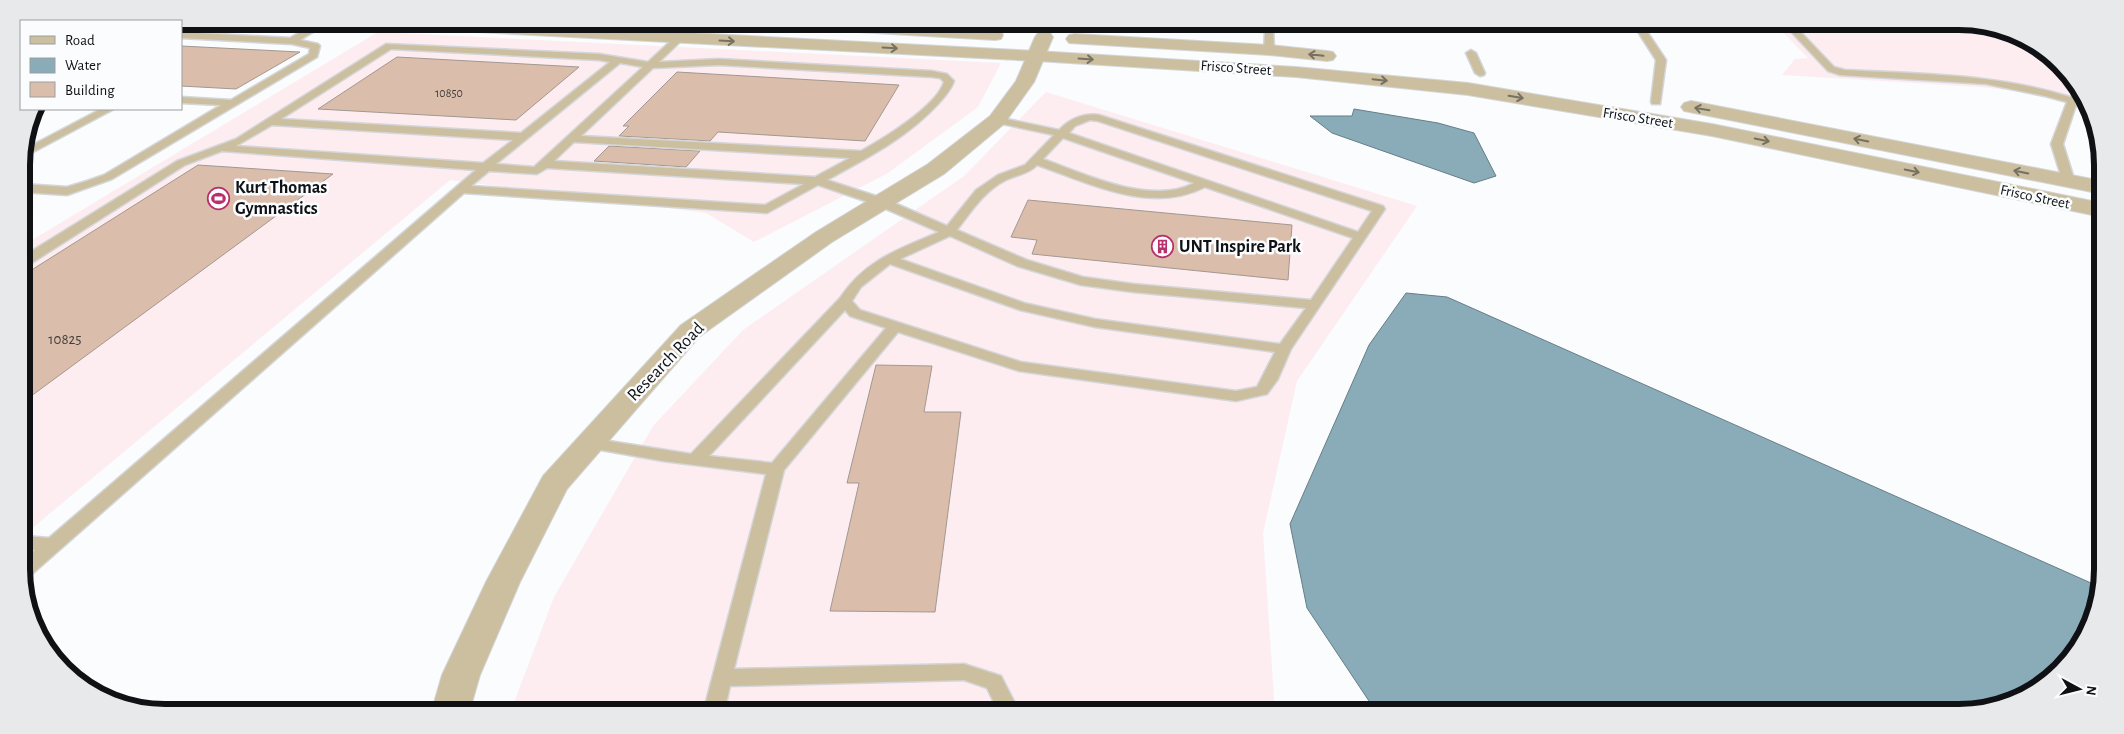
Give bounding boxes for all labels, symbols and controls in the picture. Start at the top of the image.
legend [20,20,182,110]
text: Road [65,33,95,48]
one-way arrow [719,36,735,45]
one-way arrow [882,44,898,53]
one-way arrow [1308,50,1324,60]
one-way arrow [1078,54,1094,63]
text: Water [65,58,101,73]
street label: Frisco Street [1200,58,1272,78]
one-way arrow [1371,75,1387,85]
text: Building [65,83,115,98]
house number: 10850 [435,87,463,99]
one-way arrow [1507,93,1523,103]
one-way arrow [1694,104,1710,114]
street label: Frisco Street [1602,105,1674,131]
one-way arrow [1854,135,1870,144]
one-way arrow [1753,136,1769,145]
one-way arrow [1903,167,1919,176]
one-way arrow [2013,167,2029,176]
place label: Kurt Thomas Gymnastics [235,179,327,218]
street label: Frisco Street [1999,182,2071,212]
sports icon: Kurt Thomas Gymnastics [207,186,231,210]
building icon: UNT Inspire Park [1151,235,1175,259]
place label: UNT Inspire Park [1179,238,1301,256]
street label: Research Road [624,319,708,405]
house number: 10825 [48,332,82,347]
north arrow [2054,664,2104,714]
text: N [2083,685,2098,696]

